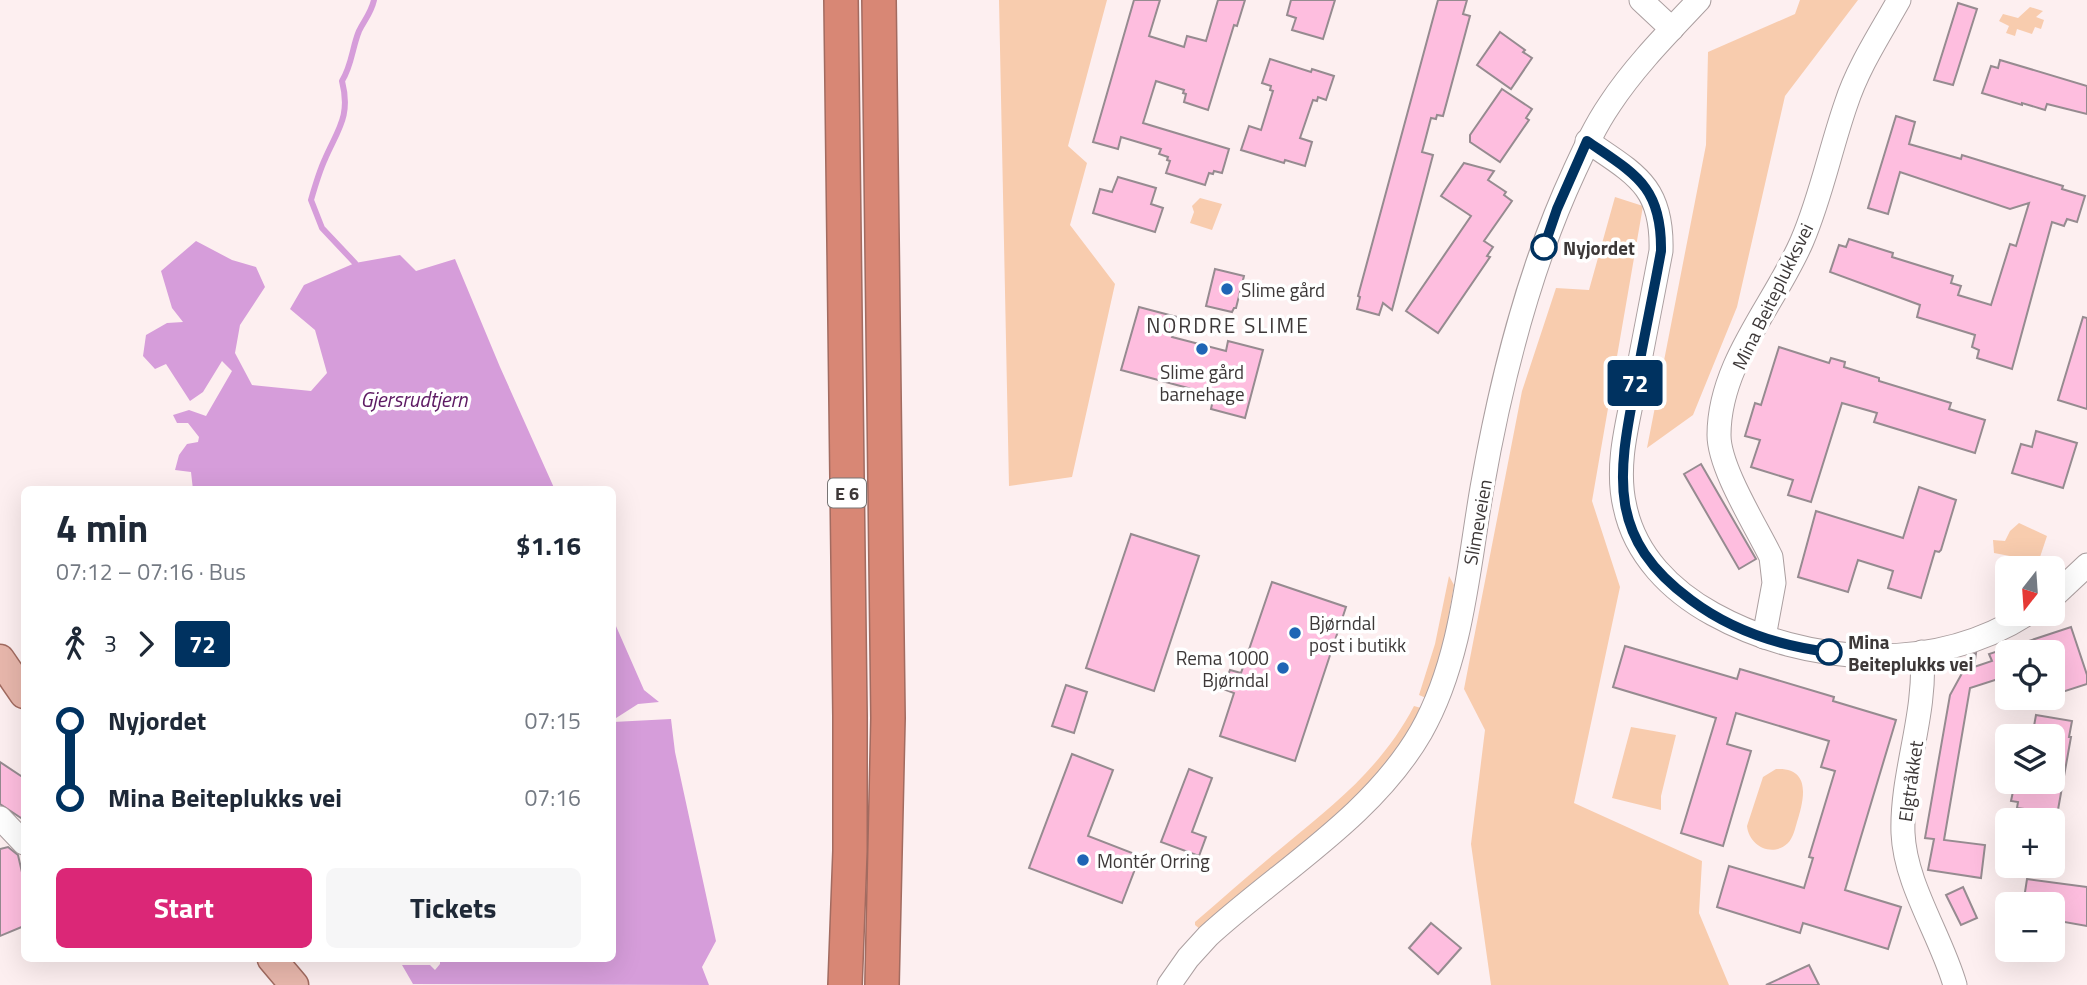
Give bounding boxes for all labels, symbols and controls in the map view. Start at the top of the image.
street label: Mina Beiteplukksvei [1724,218,1820,374]
place label: Nyjordet [1563,233,1635,262]
marker: Nyjordet [1531,234,1557,260]
place label: Slime gård [1241,275,1325,304]
marker: Slime gård [1219,281,1235,297]
district label: NORDRE SLIME [1146,309,1310,341]
marker: Slime gård barnehage [1194,341,1210,357]
place label: Slime gård barnehage [1160,357,1244,408]
line badge: 72 [1604,360,1666,406]
text: 72 [1622,365,1648,401]
water label: Gjersrudtjern [360,383,468,415]
street label: Slimeveien [1455,477,1499,567]
road number: E 6 [828,478,866,508]
text: 4 min [56,499,148,557]
text: $1.16 [516,526,581,565]
text: 07:12 – 07:16 · Bus [56,554,246,589]
north arrow [1995,556,2065,626]
map controls [1995,556,2065,962]
place label: Bjørndal post i butikk [1309,608,1406,659]
icon: walk [56,625,94,663]
icon: forward [127,625,165,663]
marker: Bjørndal post i butikk [1287,625,1303,641]
text: 3 [104,626,117,661]
text: 72 [189,626,216,662]
place label: Mina Beiteplukks vei [1848,627,1973,678]
marker: Mina Beiteplukks vei [1816,639,1842,665]
button: locate [1995,640,2065,710]
place label: Rema 1000 Bjørndal [1176,643,1269,694]
marker: Rema 1000 Bjørndal [1275,660,1291,676]
text: Nyjordet [108,701,206,740]
text: 07:15 [524,703,581,738]
button: layers [1995,724,2065,794]
street label: Elgtråkket [1890,738,1930,823]
text: Mina Beiteplukks vei [108,778,342,817]
text: 07:16 [524,780,581,815]
button: + [1995,808,2065,878]
place label: Montér Orring [1097,846,1210,875]
marker: Montér Orring [1075,852,1091,868]
button: Start [56,868,312,948]
button: Tickets [326,868,581,948]
button: − [1995,892,2065,962]

